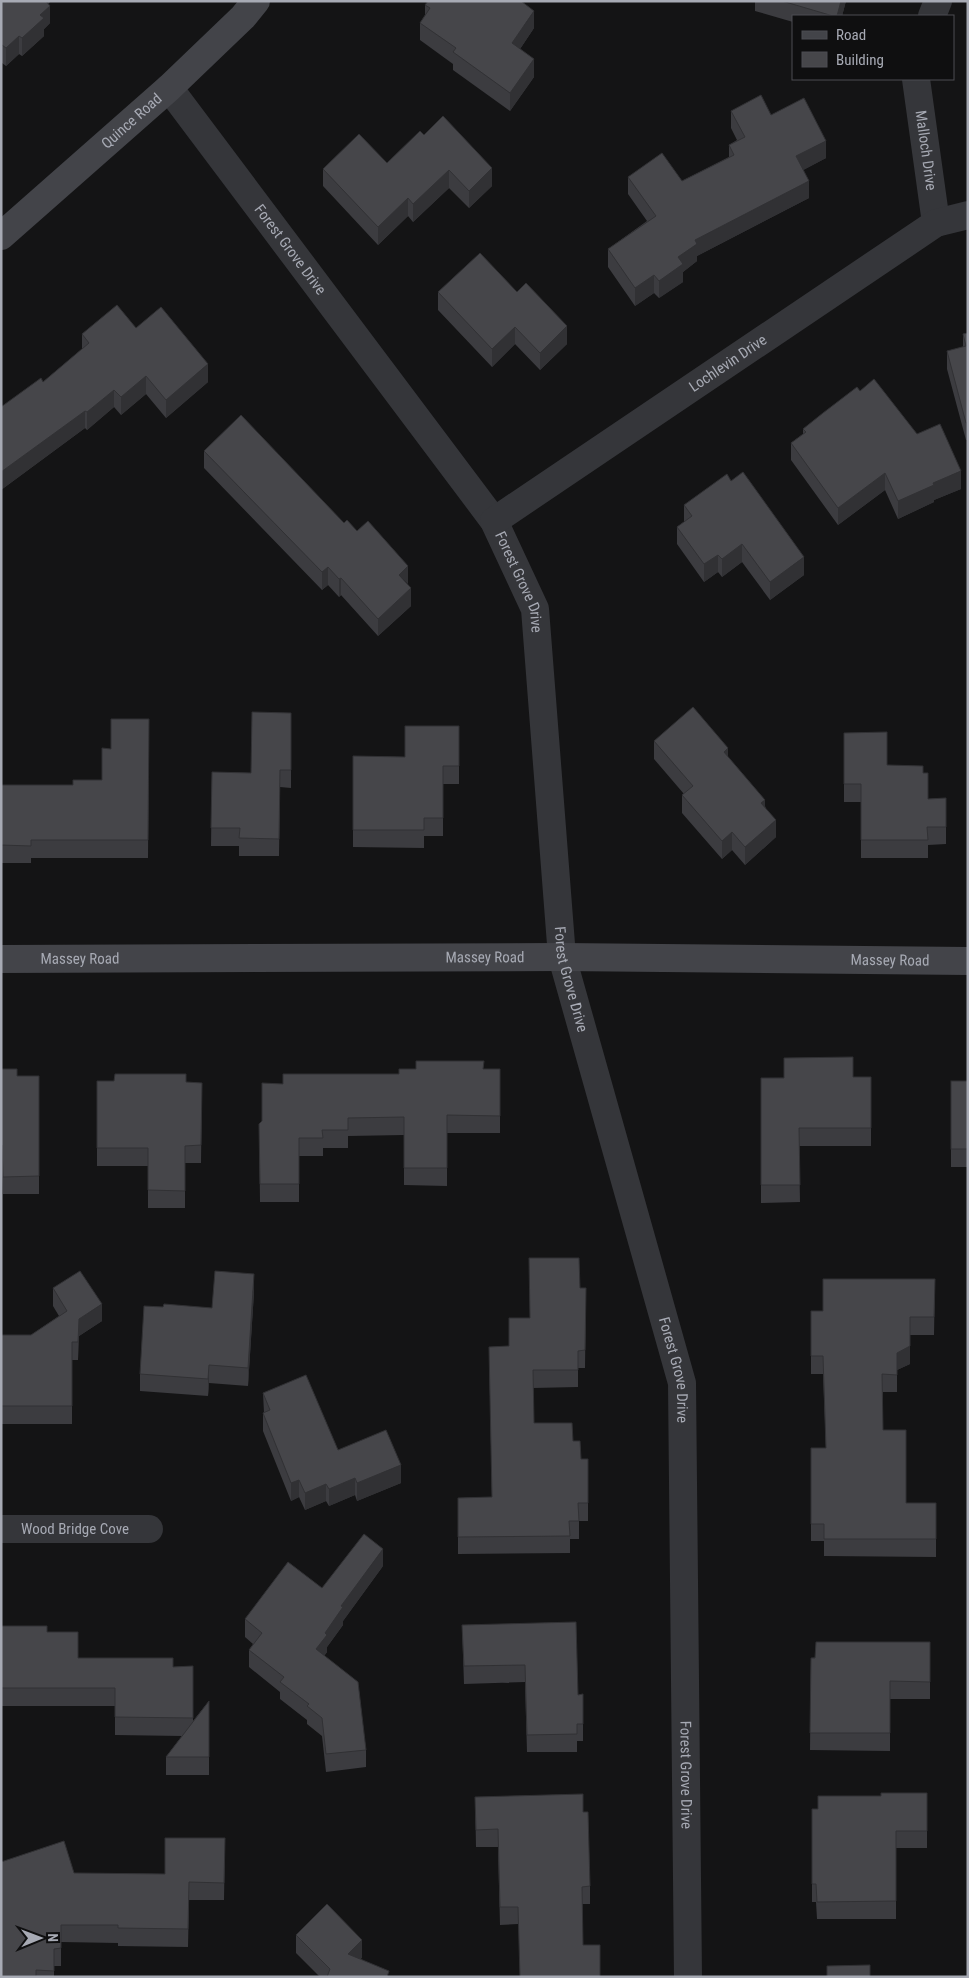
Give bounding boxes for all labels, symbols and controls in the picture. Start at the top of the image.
legend [792,15,954,80]
text: Road [836,26,866,44]
text: Building [836,51,884,69]
street label: Quince Road [98,90,165,152]
street label: Malloch Drive [911,109,940,191]
street label: Forest Grove Drive [251,201,330,298]
street label: Lochlevin Drive [686,331,770,396]
street label: Forest Grove Drive [491,528,546,633]
street label: Forest Grove Drive [551,926,592,1034]
street label: Massey Road [445,948,525,966]
street label: Massey Road [40,950,120,968]
street label: Massey Road [850,951,930,970]
street label: Forest Grove Drive [655,1315,691,1423]
street label: Wood Bridge Cove [21,1520,129,1538]
street label: Forest Grove Drive [676,1721,696,1829]
north arrow [15,1913,65,1963]
text: N [45,1933,61,1942]

